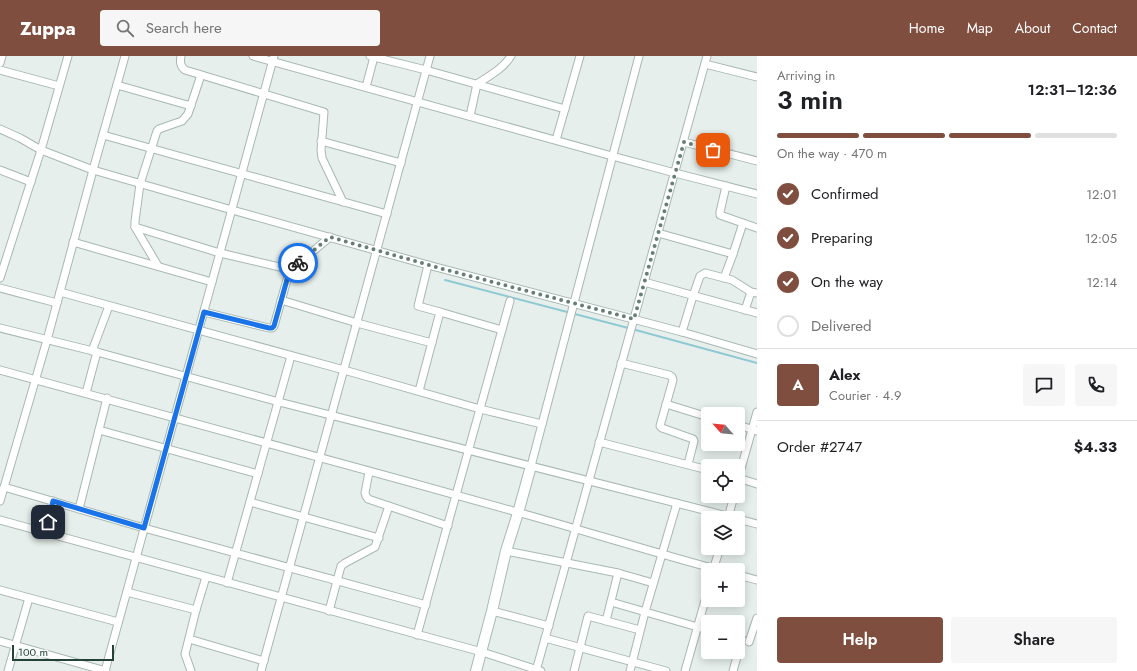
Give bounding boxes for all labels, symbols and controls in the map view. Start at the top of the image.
search box [100,10,380,46]
text: Zuppa [20,15,76,42]
icon: search [114,17,136,39]
text: Search here [146,17,222,39]
text: Home [909,18,945,38]
text: Map [967,18,993,38]
text: About [1015,18,1050,38]
text: Contact [1072,18,1117,38]
text: Arriving in [777,66,835,85]
text: 12:31–12:36 [1028,79,1117,101]
text: 3 min [777,81,843,119]
pin [696,133,730,167]
icon: bag [702,139,724,161]
text: On the way · 470 m [777,144,887,163]
icon: check [777,183,799,205]
text: Confirmed [811,183,879,205]
text: 12:01 [1086,185,1117,204]
icon: check [777,227,799,249]
text: Preparing [811,227,873,249]
text: 12:05 [1085,229,1117,248]
courier [278,243,318,283]
icon: bike [287,252,309,274]
icon: check [777,271,799,293]
text: On the way [811,271,883,293]
text: 12:14 [1086,273,1117,292]
text: Delivered [811,315,872,337]
text: Alex [829,364,860,386]
button: chat [1023,364,1065,406]
button: phone [1075,364,1117,406]
text: A [792,374,804,396]
text: Courier · 4.9 [829,386,902,405]
north arrow [701,407,745,451]
map controls [701,407,745,659]
text: Order #2747 [777,436,862,458]
text: $4.33 [1074,436,1117,458]
button: locate [701,459,745,503]
pin [31,505,65,539]
icon: home [37,511,59,533]
button: layers [701,511,745,555]
button: + [701,563,745,607]
button: − [701,615,745,659]
button: Help [777,617,943,663]
button: Share [951,617,1117,663]
scale bar [12,643,114,662]
text: 100 m [18,644,48,660]

